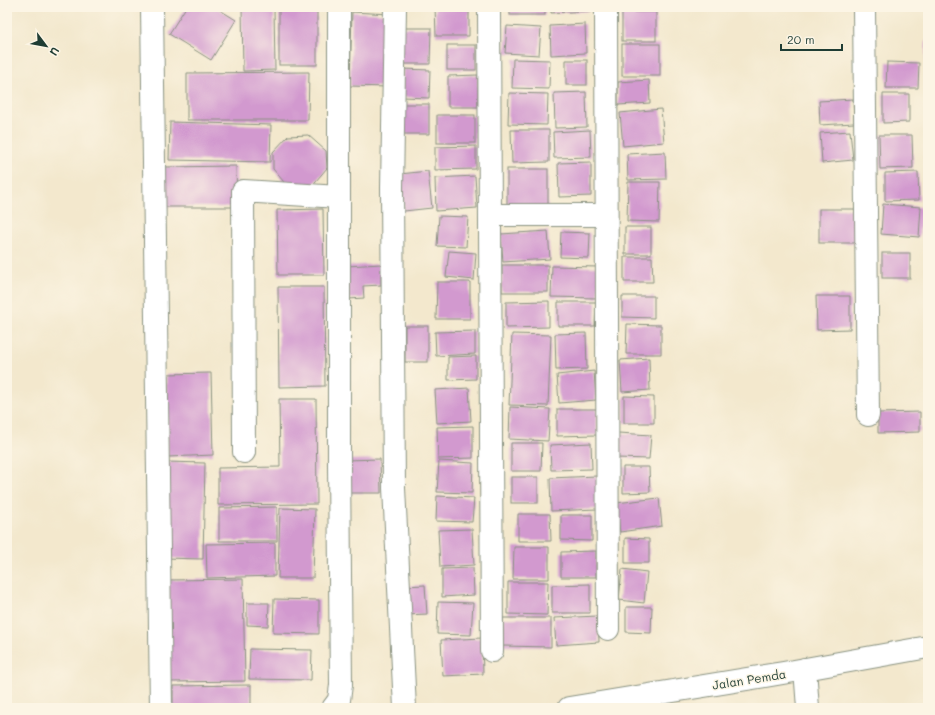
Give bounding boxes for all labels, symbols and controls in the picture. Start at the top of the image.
north arrow [26,26,66,66]
scale bar [781,26,842,52]
text: 20 m [787,31,815,47]
text: U [46,44,63,59]
street label: Jalan Pemda [711,665,787,693]

